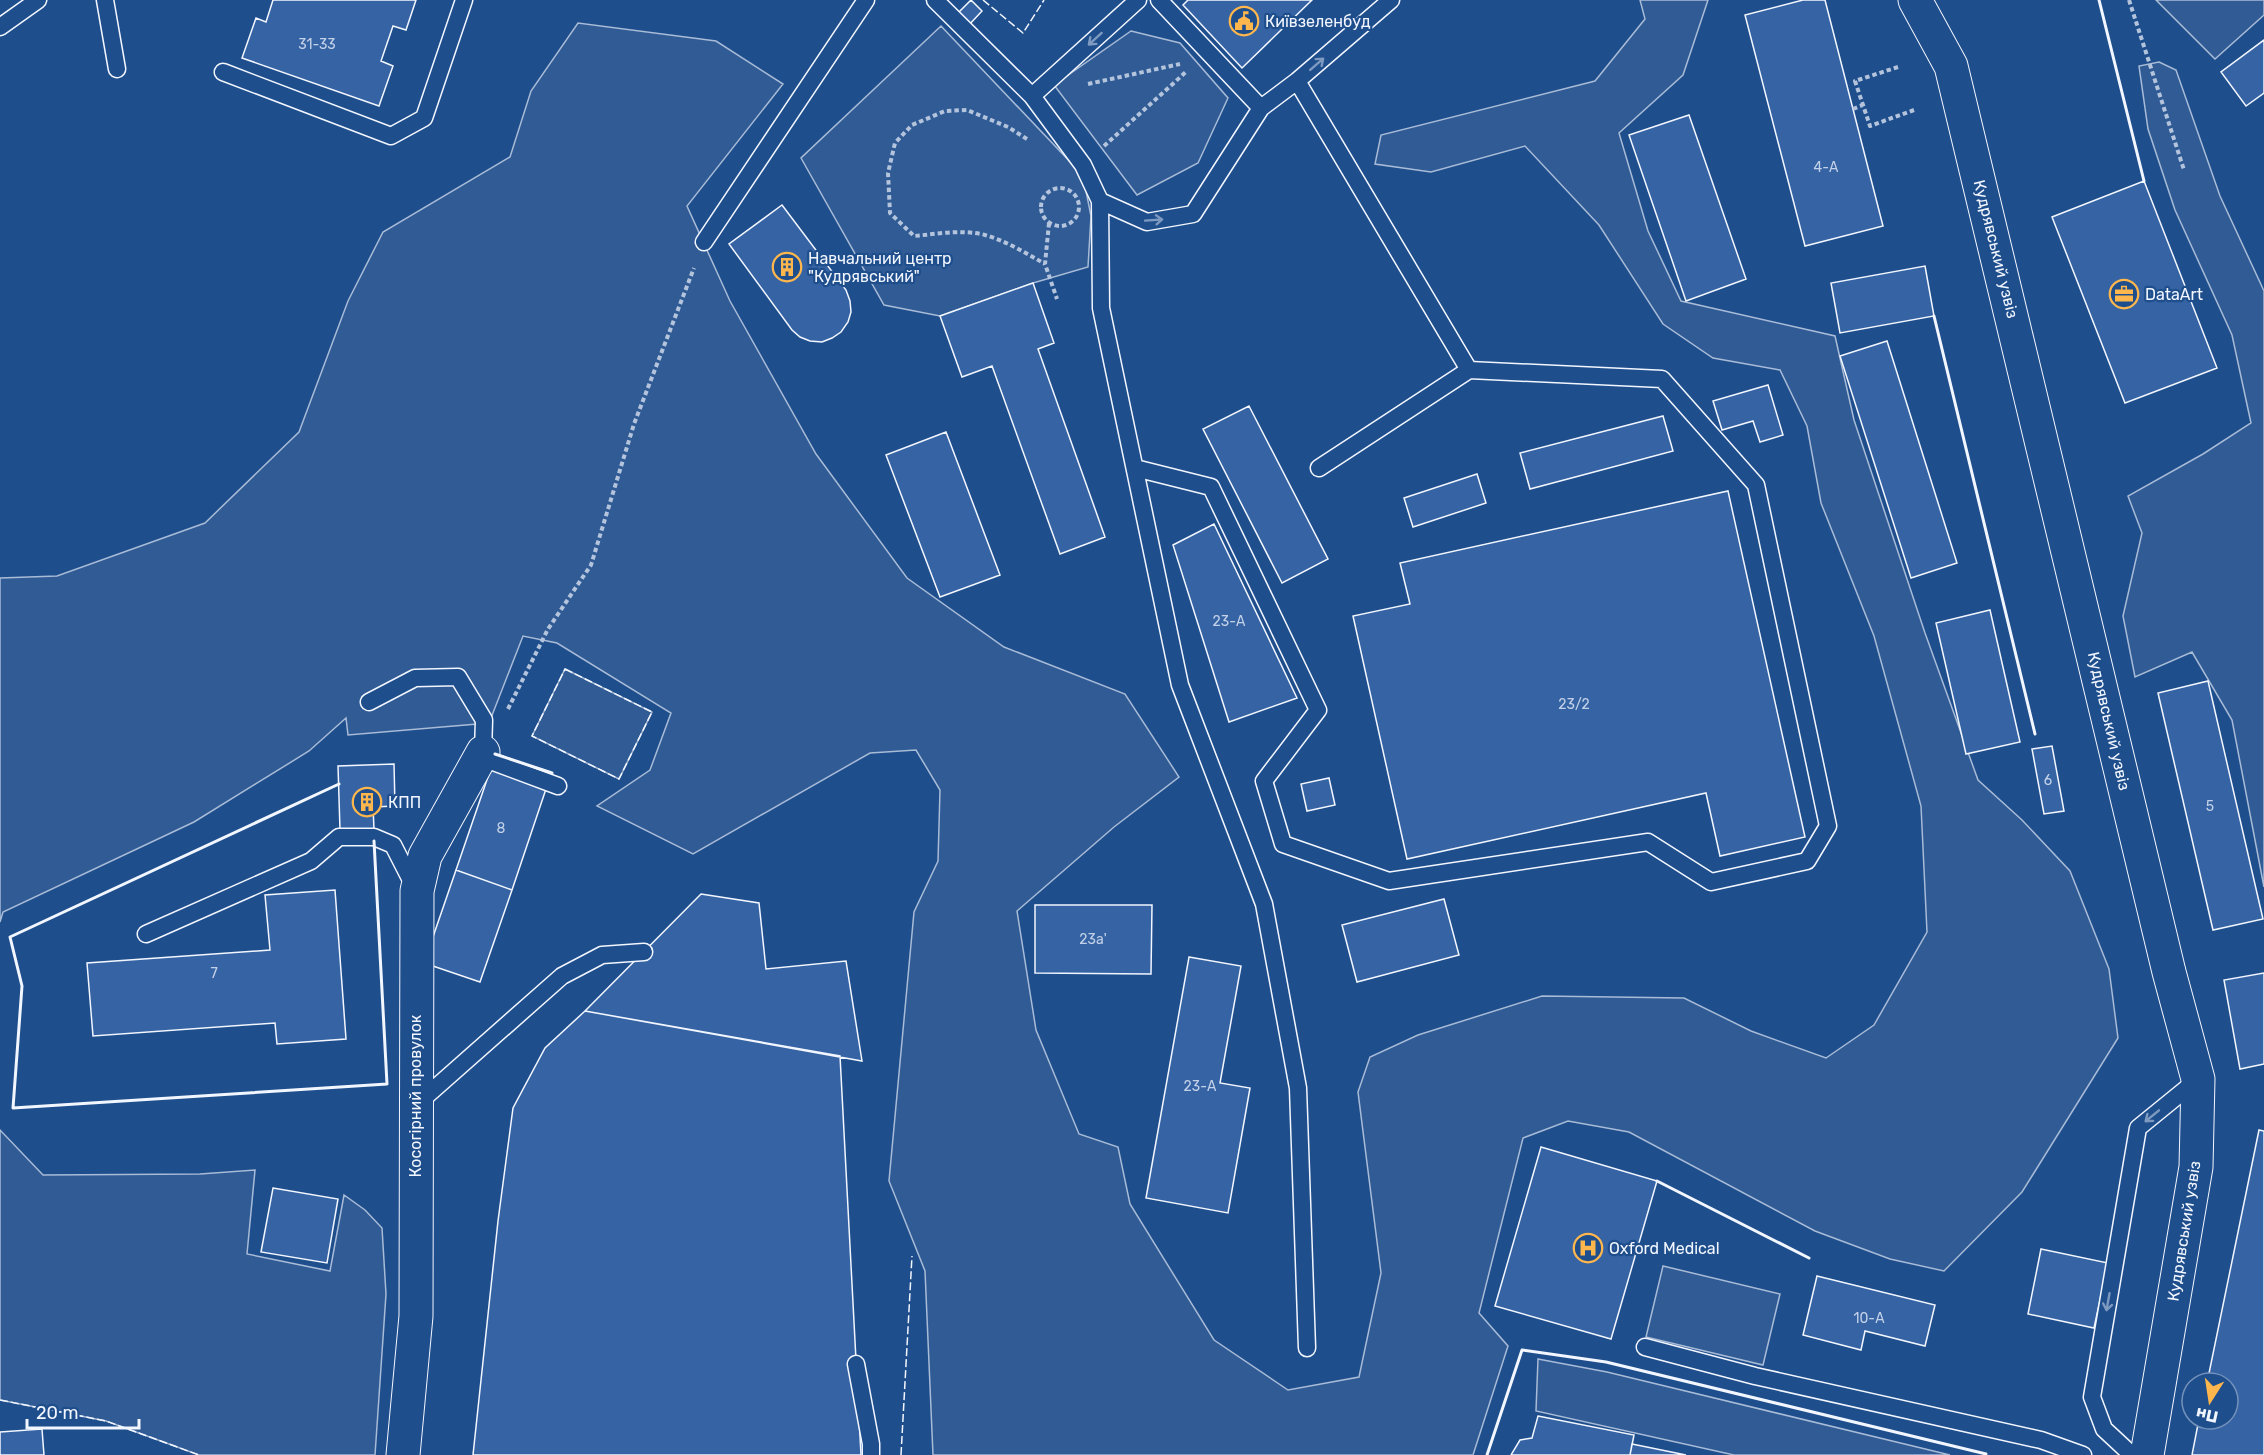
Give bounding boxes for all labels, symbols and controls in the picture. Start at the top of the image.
public building icon: Київзеленбуд [1228,5,1260,37]
place label: Київзеленбуд [1265,12,1371,31]
one-way arrow [1088,32,1103,46]
house number: 31-33 [298,36,336,53]
one-way arrow [1309,57,1324,71]
house number: 4-А [1814,159,1839,176]
street label: Кудрявський узвіз [1970,178,2022,320]
one-way arrow [1144,214,1163,225]
place label: Навчальний центр "Кудрявський" [808,249,952,286]
building icon: Навчальний центр "Кудрявський" [771,251,803,283]
office icon: DataArt [2108,278,2140,310]
place label: DataArt [2145,285,2203,304]
house number: 23-А [1213,613,1246,630]
street label: Кудрявський узвіз [2084,650,2134,792]
house number: 23/2 [1558,696,1590,713]
house number: 6 [2044,772,2052,789]
building icon: КПП [351,786,383,818]
place label: КПП [388,793,421,812]
house number: 5 [2206,798,2214,815]
house number: 8 [497,820,506,837]
house number: 23а' [1079,931,1107,948]
house number: 7 [210,965,218,982]
street label: Косогірний провулок [406,1014,425,1177]
house number: 23-А [1184,1078,1217,1095]
one-way arrow [2145,1109,2160,1123]
street label: Кудрявський узвіз [2164,1159,2204,1303]
hospital icon: Oxford Medical [1572,1232,1604,1264]
place label: Oxford Medical [1609,1239,1720,1258]
one-way arrow [2102,1291,2113,1311]
house number: 10-А [1853,1310,1885,1327]
north arrow [2180,1371,2240,1431]
scale bar [27,1392,140,1430]
text: 20 m [36,1402,78,1424]
text: Пн [2194,1404,2220,1427]

